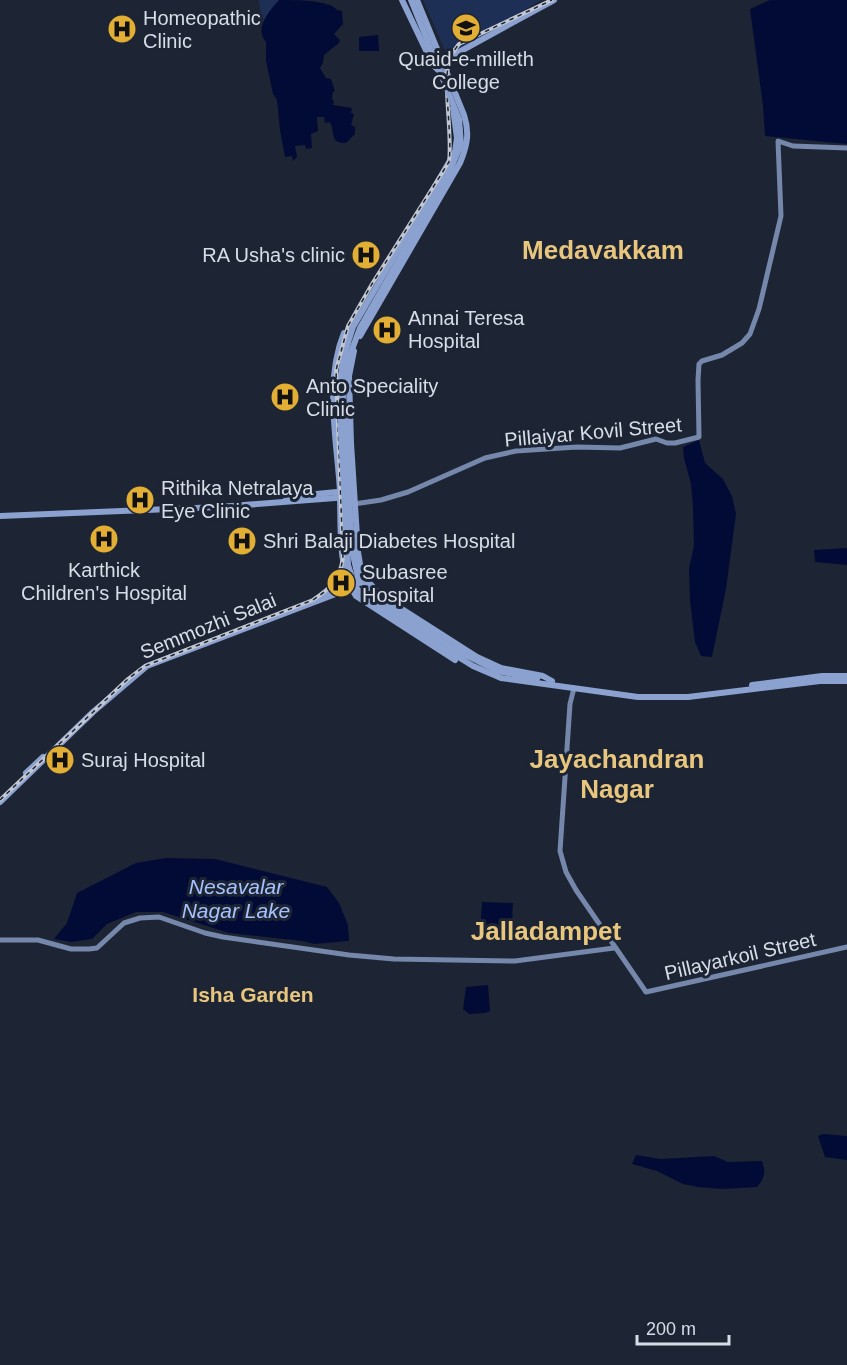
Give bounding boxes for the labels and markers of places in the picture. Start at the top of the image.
place label: Homeopathic Clinic [143,7,261,52]
school or university icon: Quaid-e-milleth College [450,12,482,44]
hospital icon: Homeopathic Clinic [106,13,138,45]
place label: Quaid-e-milleth College [398,48,534,93]
hospital icon: RA Usha's clinic [350,239,382,271]
place label: RA Usha's clinic [202,244,345,266]
place label: Annai Teresa Hospital [408,307,525,352]
hospital icon: Annai Teresa Hospital [371,314,403,346]
place label: Anto Speciality Clinic [306,375,438,420]
hospital icon: Anto Speciality Clinic [269,381,301,413]
place label: Rithika Netralaya Eye Clinic [161,477,314,522]
hospital icon: Rithika Netralaya Eye Clinic [124,484,156,516]
hospital icon: Karthick Children's Hospital [88,523,120,555]
hospital icon: Shri Balaji Diabetes Hospital [226,525,258,557]
place label: Shri Balaji Diabetes Hospital [263,530,515,552]
place label: Karthick Children's Hospital [21,559,187,604]
place label: Subasree Hospital [362,561,448,606]
hospital icon: Subasree Hospital [325,567,357,599]
hospital icon: Suraj Hospital [44,744,76,776]
place label: Suraj Hospital [81,749,206,771]

